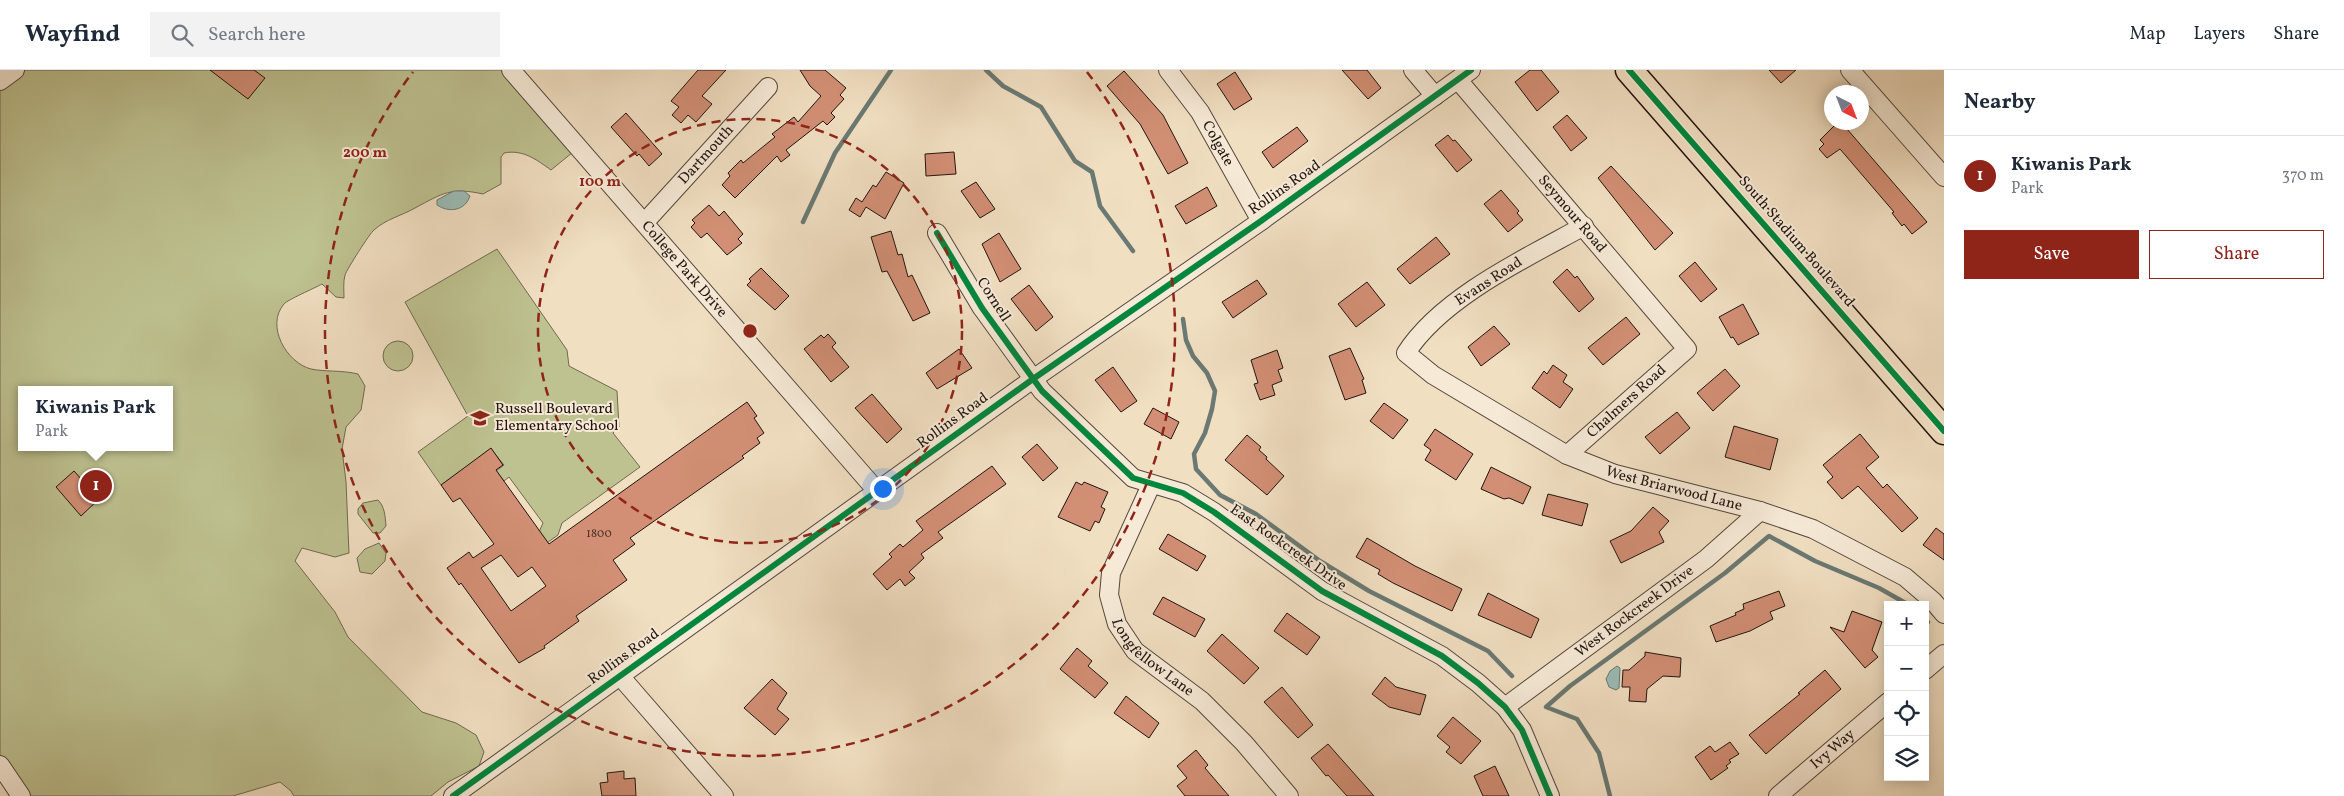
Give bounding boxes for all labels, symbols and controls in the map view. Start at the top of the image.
search box [150,12,500,57]
text: Wayfind [25,18,120,52]
icon: search [168,21,196,49]
text: Search here [208,22,305,48]
text: Map [2129,22,2165,47]
text: Layers [2193,22,2245,47]
text: Share [2273,22,2319,47]
north arrow [1824,85,1869,130]
text: Nearby [1964,88,2035,117]
street label: Colgate [1196,117,1239,170]
street label: Dartmouth [674,120,739,189]
text: 200 m [343,143,387,164]
text: Kiwanis Park [2011,152,2131,178]
street label: Rollins Road [1245,155,1325,221]
text: 1 [1977,165,1983,187]
text: 370 m [2282,165,2324,187]
street label: Seymour Road [1533,171,1611,257]
text: 100 m [579,172,622,193]
street label: South Stadium Boulevard [1733,172,1859,312]
text: Park [2011,178,2044,200]
street label: College Park Drive [636,216,732,322]
button: Save [1964,230,2139,279]
button: Share [2149,230,2324,279]
street label: Evans Road [1451,252,1527,312]
street label: Cornell [971,274,1015,326]
centre of rings [741,322,759,340]
street label: Chalmers Road [1583,361,1671,443]
popup [18,386,173,451]
street label: Rollins Road [913,388,993,454]
text: Kiwanis Park [35,395,156,421]
place label: Russell Boulevard Elementary School [495,399,618,437]
school or university icon: Russell Boulevard Elementary School [469,407,491,429]
text: Park [35,421,68,443]
street label: West Briarwood Lane [1602,461,1744,517]
pin: 1 [80,467,112,505]
your location [870,476,896,502]
street label: East Rockcreek Drive [1225,500,1351,596]
house number: 1800 [586,526,612,542]
street label: West Rockcreek Drive [1571,561,1698,662]
map controls [1884,601,1929,781]
button: + [1884,601,1929,646]
street label: Longfellow Lane [1106,616,1198,702]
street label: Rollins Road [584,624,664,690]
button: − [1884,646,1929,691]
button: locate [1884,691,1929,736]
street label: Ivy Way [1806,724,1860,774]
button: layers [1884,736,1929,781]

